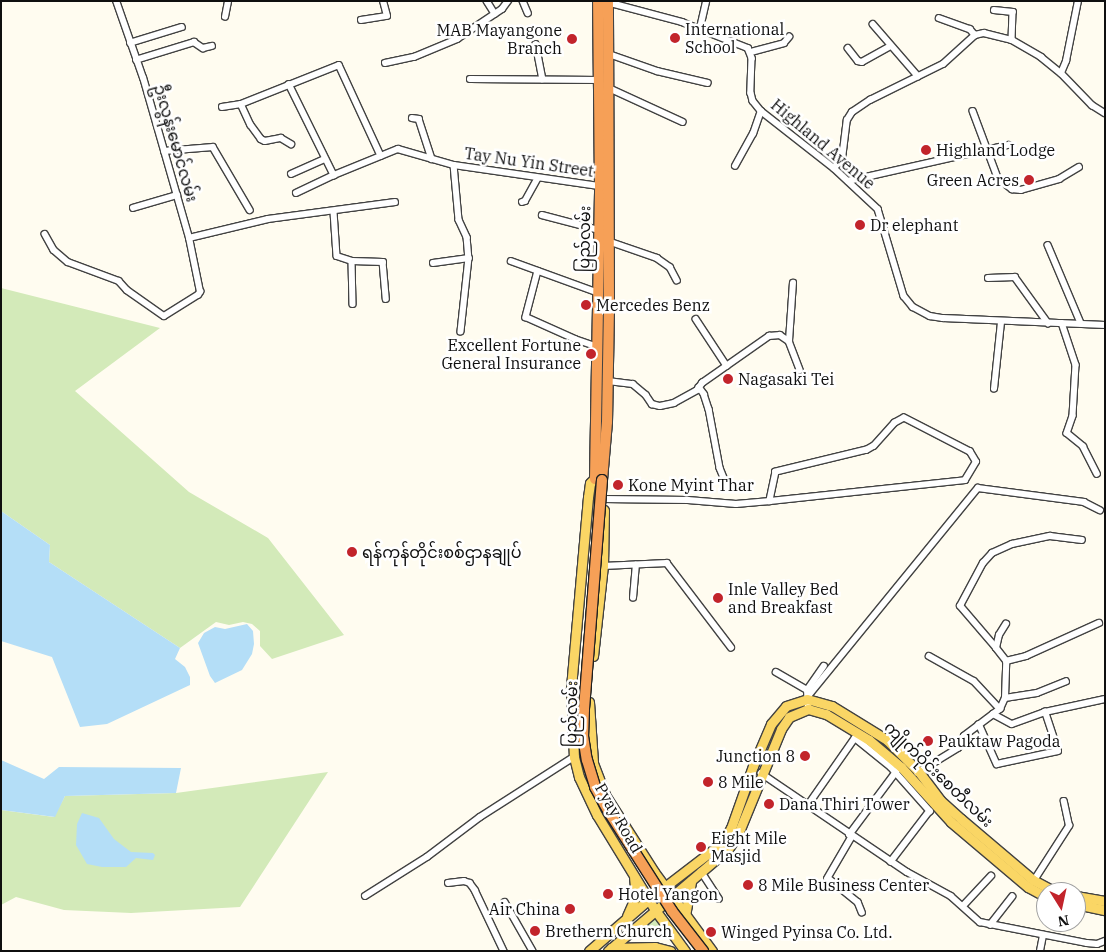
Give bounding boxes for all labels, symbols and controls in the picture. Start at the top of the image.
place label: International School [685,19,784,57]
place label: MAB Mayangone Branch [436,20,562,58]
marker: International School [669,32,681,44]
marker: MAB Mayangone Branch [566,33,578,45]
street label: ဦးလွန်းမောင်လမ်း [150,82,202,204]
street label: Highland Avenue [767,95,879,193]
place label: Highland Lodge [936,140,1055,160]
street label: Tay Nu Yin Street [463,143,595,181]
marker: Highland Lodge [920,144,932,156]
place label: Green Acres [927,170,1019,190]
marker: Green Acres [1023,174,1035,186]
street label: ပြည်လမ်း [574,206,594,272]
place label: Dr elephant [870,215,958,235]
marker: Dr elephant [854,219,866,231]
place label: Mercedes Benz [596,295,710,315]
marker: Mercedes Benz [580,299,592,311]
place label: Excellent Fortune General Insurance [442,335,581,373]
marker: Excellent Fortune General Insurance [585,348,597,360]
place label: Nagasaki Tei [738,369,834,389]
marker: Nagasaki Tei [722,373,734,385]
place label: Kone Myint Thar [628,475,754,495]
marker: Kone Myint Thar [612,479,624,491]
place label: ရန်ကုန်တိုင်းစစ်ဌာနချုပ် [362,542,522,562]
marker: ရန်ကုန်တိုင်းစစ်ဌာနချုပ် [346,546,358,558]
place label: Inle Valley Bed and Breakfast [728,579,839,617]
marker: Inle Valley Bed and Breakfast [712,592,724,604]
street label: ပြည်လမ်း [561,681,581,747]
street label: ကျိုက်ဝိုင်းစေတီလမ်း [881,717,997,831]
place label: Pauktaw Pagoda [938,731,1061,751]
marker: Pauktaw Pagoda [922,735,934,747]
place label: Junction 8 [716,746,795,766]
marker: Junction 8 [799,750,811,762]
place label: 8 Mile [718,772,764,792]
marker: 8 Mile [702,776,714,788]
street label: Pyay Road [591,780,647,856]
place label: Dana Thiri Tower [779,794,910,814]
marker: Dana Thiri Tower [763,798,775,810]
place label: Eight Mile Masjid [711,828,787,866]
marker: Eight Mile Masjid [695,841,707,853]
place label: 8 Mile Business Center [758,875,929,895]
marker: 8 Mile Business Center [742,879,754,891]
north arrow [1036,882,1086,932]
place label: Hotel Yangon [618,884,718,904]
marker: Hotel Yangon [602,888,614,900]
place label: Air China [489,899,560,919]
marker: Air China [564,903,576,915]
text: N [1056,911,1070,931]
place label: Brethern Church [545,921,672,941]
place label: Winged Pyinsa Co. Ltd. [721,922,893,942]
marker: Brethern Church [529,925,541,937]
marker: Winged Pyinsa Co. Ltd. [705,926,717,938]

